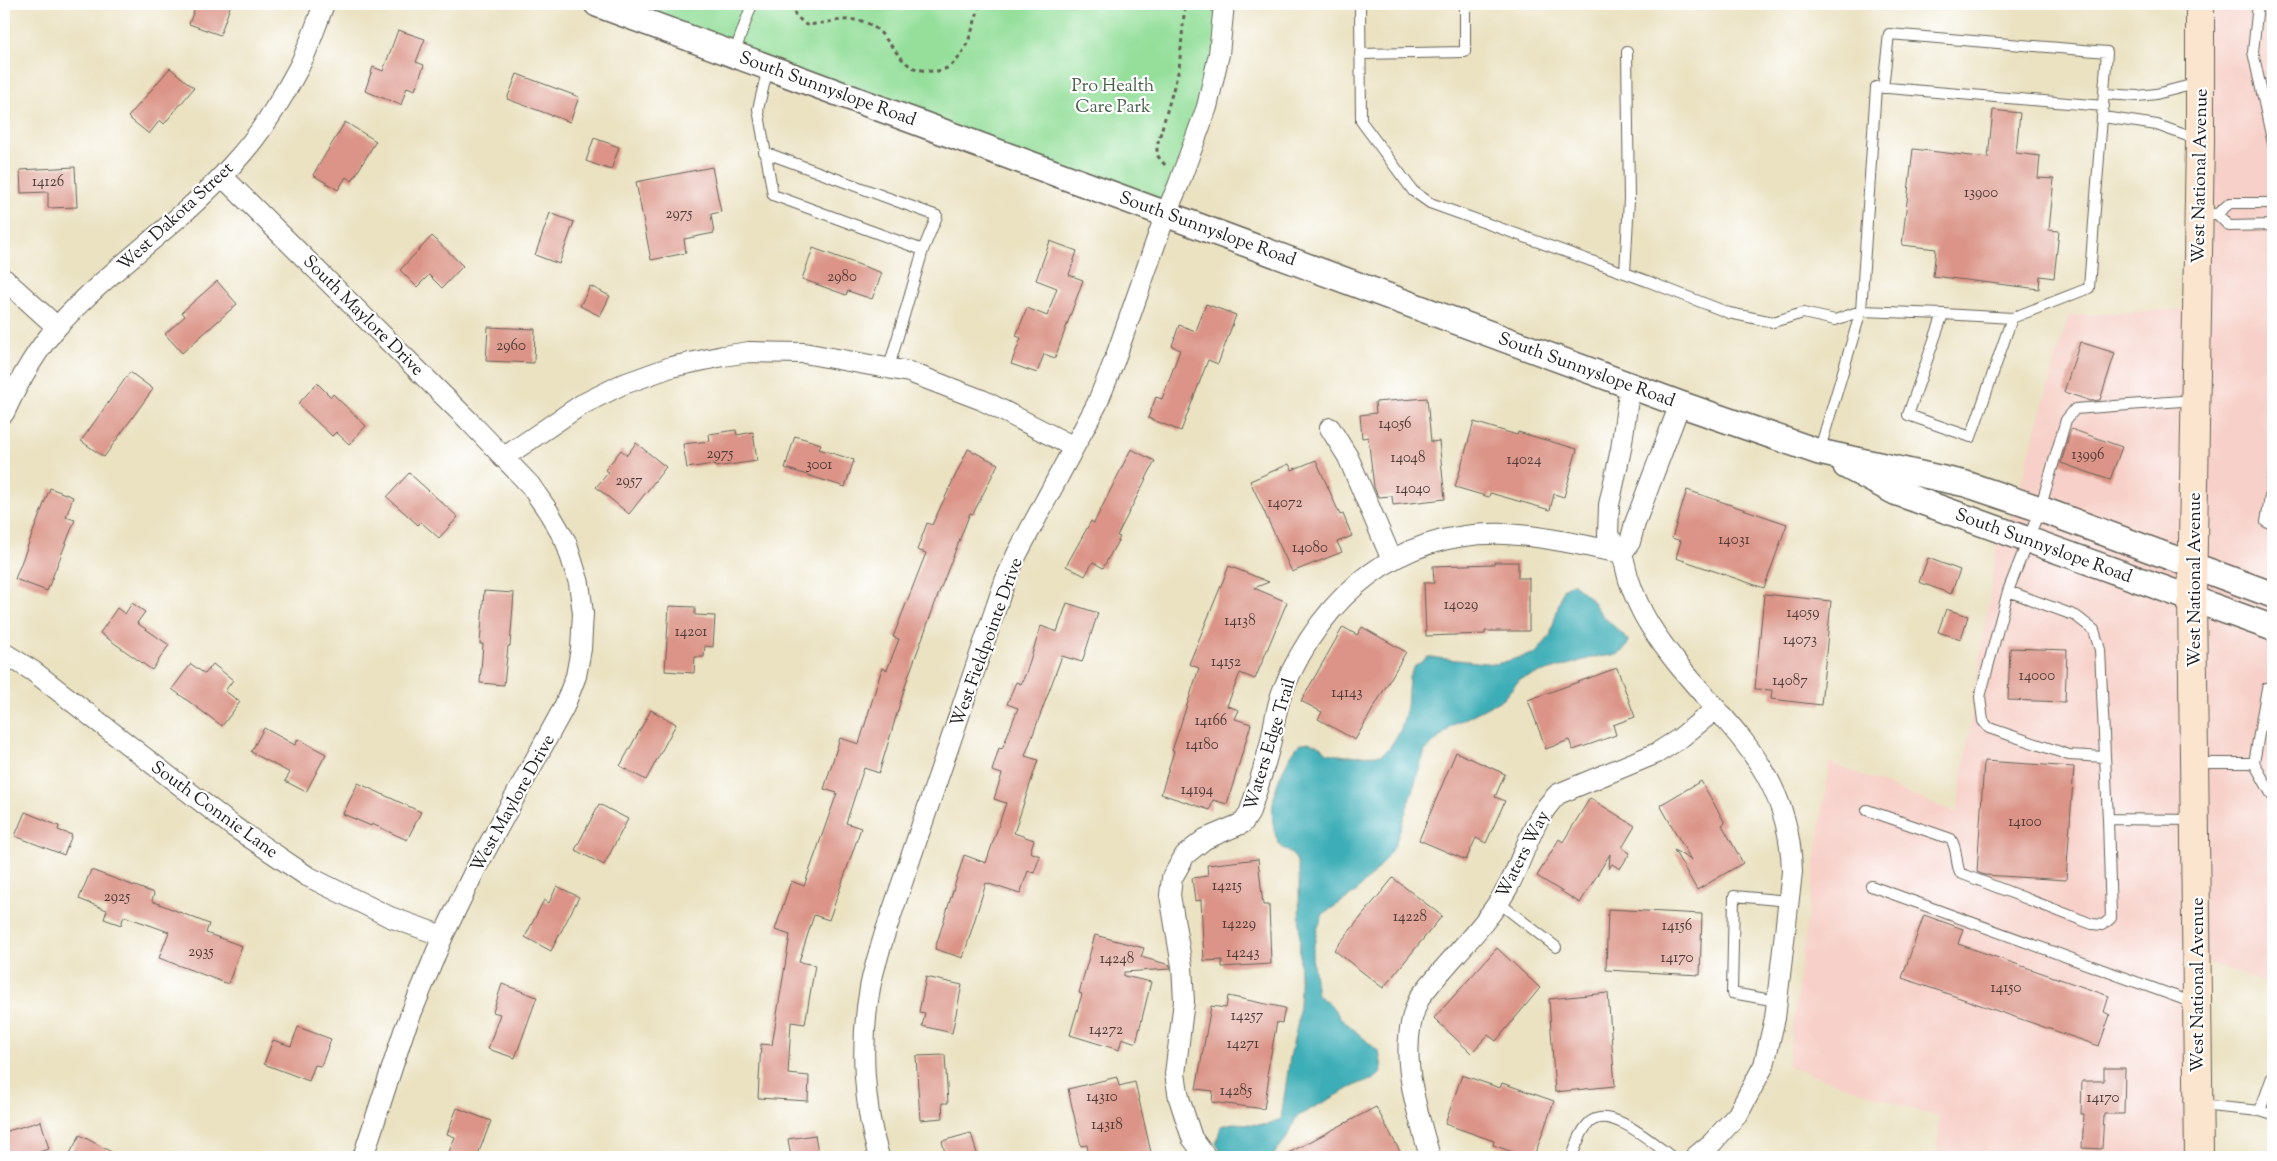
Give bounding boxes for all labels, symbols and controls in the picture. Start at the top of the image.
street label: South Sunnyslope Road [735,46,919,134]
park label: Pro Health Care Park [1072,74,1155,121]
street label: West National Avenue [2186,88,2216,264]
street label: West Dakota Street [113,157,240,278]
house number: 14126 [32,172,64,193]
house number: 13900 [1964,183,1998,204]
street label: South Sunnyslope Road [1115,186,1299,274]
house number: 2975 [666,204,692,225]
street label: South Maylore Drive [296,250,429,383]
house number: 2980 [827,267,857,288]
street label: South Sunnyslope Road [1494,327,1678,415]
house number: 2960 [496,336,526,357]
house number: 14056 [1378,414,1412,435]
house number: 2975 [707,444,733,465]
house number: 13996 [2071,445,2105,466]
house number: 14048 [1391,448,1425,469]
house number: 14024 [1507,450,1542,471]
house number: 3001 [806,455,832,476]
house number: 2957 [615,471,643,492]
house number: 14040 [1395,479,1431,500]
street label: West National Avenue [2183,492,2209,668]
house number: 14072 [1268,493,1302,514]
street label: South Sunnyslope Road [1951,503,2135,591]
house number: 14031 [1718,530,1750,551]
house number: 14080 [1292,538,1328,559]
street label: West Fieldpointe Drive [945,554,1031,731]
house number: 14029 [1444,595,1478,616]
house number: 14059 [1787,603,1819,624]
house number: 14138 [1224,611,1256,632]
house number: 14201 [675,622,707,643]
house number: 14073 [1783,630,1817,651]
house number: 14152 [1211,652,1241,673]
house number: 14000 [2019,666,2055,687]
house number: 14087 [1772,671,1808,692]
street label: Waters Edge Trail [1238,675,1303,814]
house number: 14143 [1331,683,1363,704]
house number: 14166 [1195,711,1227,732]
street label: West Maylore Drive [465,730,562,878]
house number: 14180 [1185,735,1219,756]
street label: South Connie Lane [145,755,283,866]
house number: 14194 [1181,780,1214,801]
street label: Waters Way [1491,807,1557,903]
house number: 14100 [2008,812,2042,833]
house number: 14215 [1212,876,1242,897]
house number: 2925 [104,887,130,908]
street label: West National Avenue [2186,897,2212,1073]
house number: 14228 [1393,907,1427,928]
house number: 14229 [1222,914,1256,935]
house number: 14156 [1662,916,1692,937]
house number: 2935 [188,942,214,963]
house number: 14243 [1226,943,1260,964]
house number: 14170 [1661,948,1694,969]
house number: 14248 [1100,949,1134,970]
house number: 14150 [1991,978,2021,999]
house number: 14257 [1231,1006,1264,1027]
house number: 14272 [1089,1020,1123,1041]
house number: 14271 [1227,1034,1259,1055]
house number: 14285 [1220,1081,1252,1102]
house number: 14310 [1086,1087,1118,1108]
house number: 14170 [2087,1088,2120,1109]
house number: 14318 [1091,1115,1123,1136]

